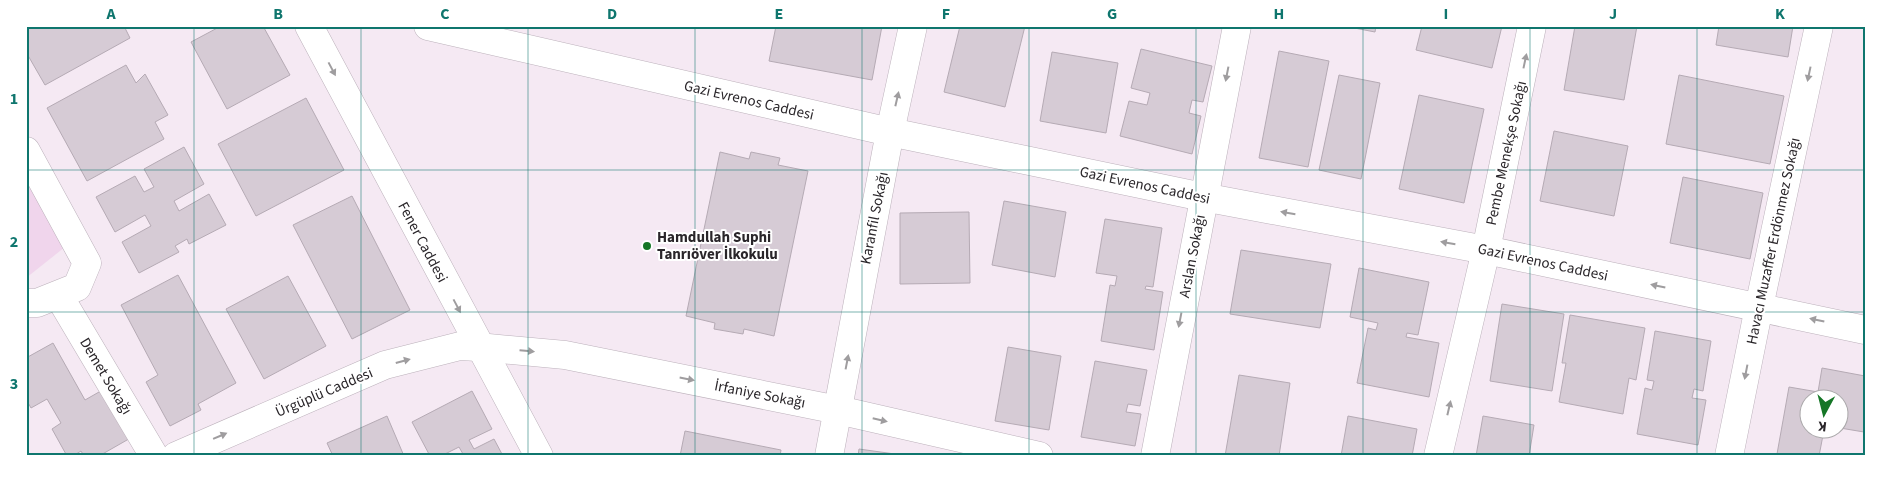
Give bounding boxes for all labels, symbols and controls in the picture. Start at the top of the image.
text: A [105,3,116,25]
text: B [273,3,283,25]
text: C [440,3,450,25]
text: D [607,3,617,25]
text: E [775,3,783,25]
text: F [942,3,950,25]
text: G [1107,3,1117,25]
text: H [1274,3,1284,25]
text: I [1444,3,1448,25]
text: J [1609,3,1617,25]
text: K [1775,3,1785,25]
one-way arrow [1521,54,1529,69]
one-way arrow [328,62,336,77]
one-way arrow [1223,66,1231,82]
one-way arrow [1805,66,1813,81]
street label: Gazi Evrenos Caddesi [682,75,816,126]
street label: Pembe Menekşe Sokağı [1481,79,1532,227]
text: 1 [10,88,18,110]
one-way arrow [893,92,901,107]
street label: Havacı Muzaffer Erdönmez Sokağı [1741,136,1806,347]
street label: Gazi Evrenos Caddesi [1078,161,1212,210]
street label: Karanfil Sokağı [855,170,894,266]
street label: Fener Caddesi [392,198,453,286]
one-way arrow [1279,209,1295,217]
street label: Arslan Sokağı [1174,213,1211,300]
place label: Hamdullah Suphi Tanrıöver İlkokulu [657,227,778,265]
text: 2 [10,231,18,253]
one-way arrow [1439,238,1455,246]
street label: Gazi Evrenos Caddesi [1476,238,1610,287]
marker: Hamdullah Suphi Tanrıöver İlkokulu [641,240,653,252]
one-way arrow [1651,282,1666,290]
one-way arrow [453,299,461,313]
one-way arrow [1176,312,1184,328]
one-way arrow [1809,315,1825,323]
street label: Demet Sokağı [74,334,137,419]
one-way arrow [519,348,535,356]
one-way arrow [843,354,851,370]
one-way arrow [395,357,410,365]
street label: Ürgüplü Caddesi [272,362,376,422]
one-way arrow [1742,364,1750,379]
text: 3 [10,373,18,395]
street label: İrfaniye Sokağı [713,375,807,414]
one-way arrow [679,376,695,384]
north arrow [1798,390,1848,440]
one-way arrow [1445,401,1453,416]
text: K [1817,415,1828,436]
one-way arrow [873,416,888,424]
one-way arrow [213,432,227,440]

